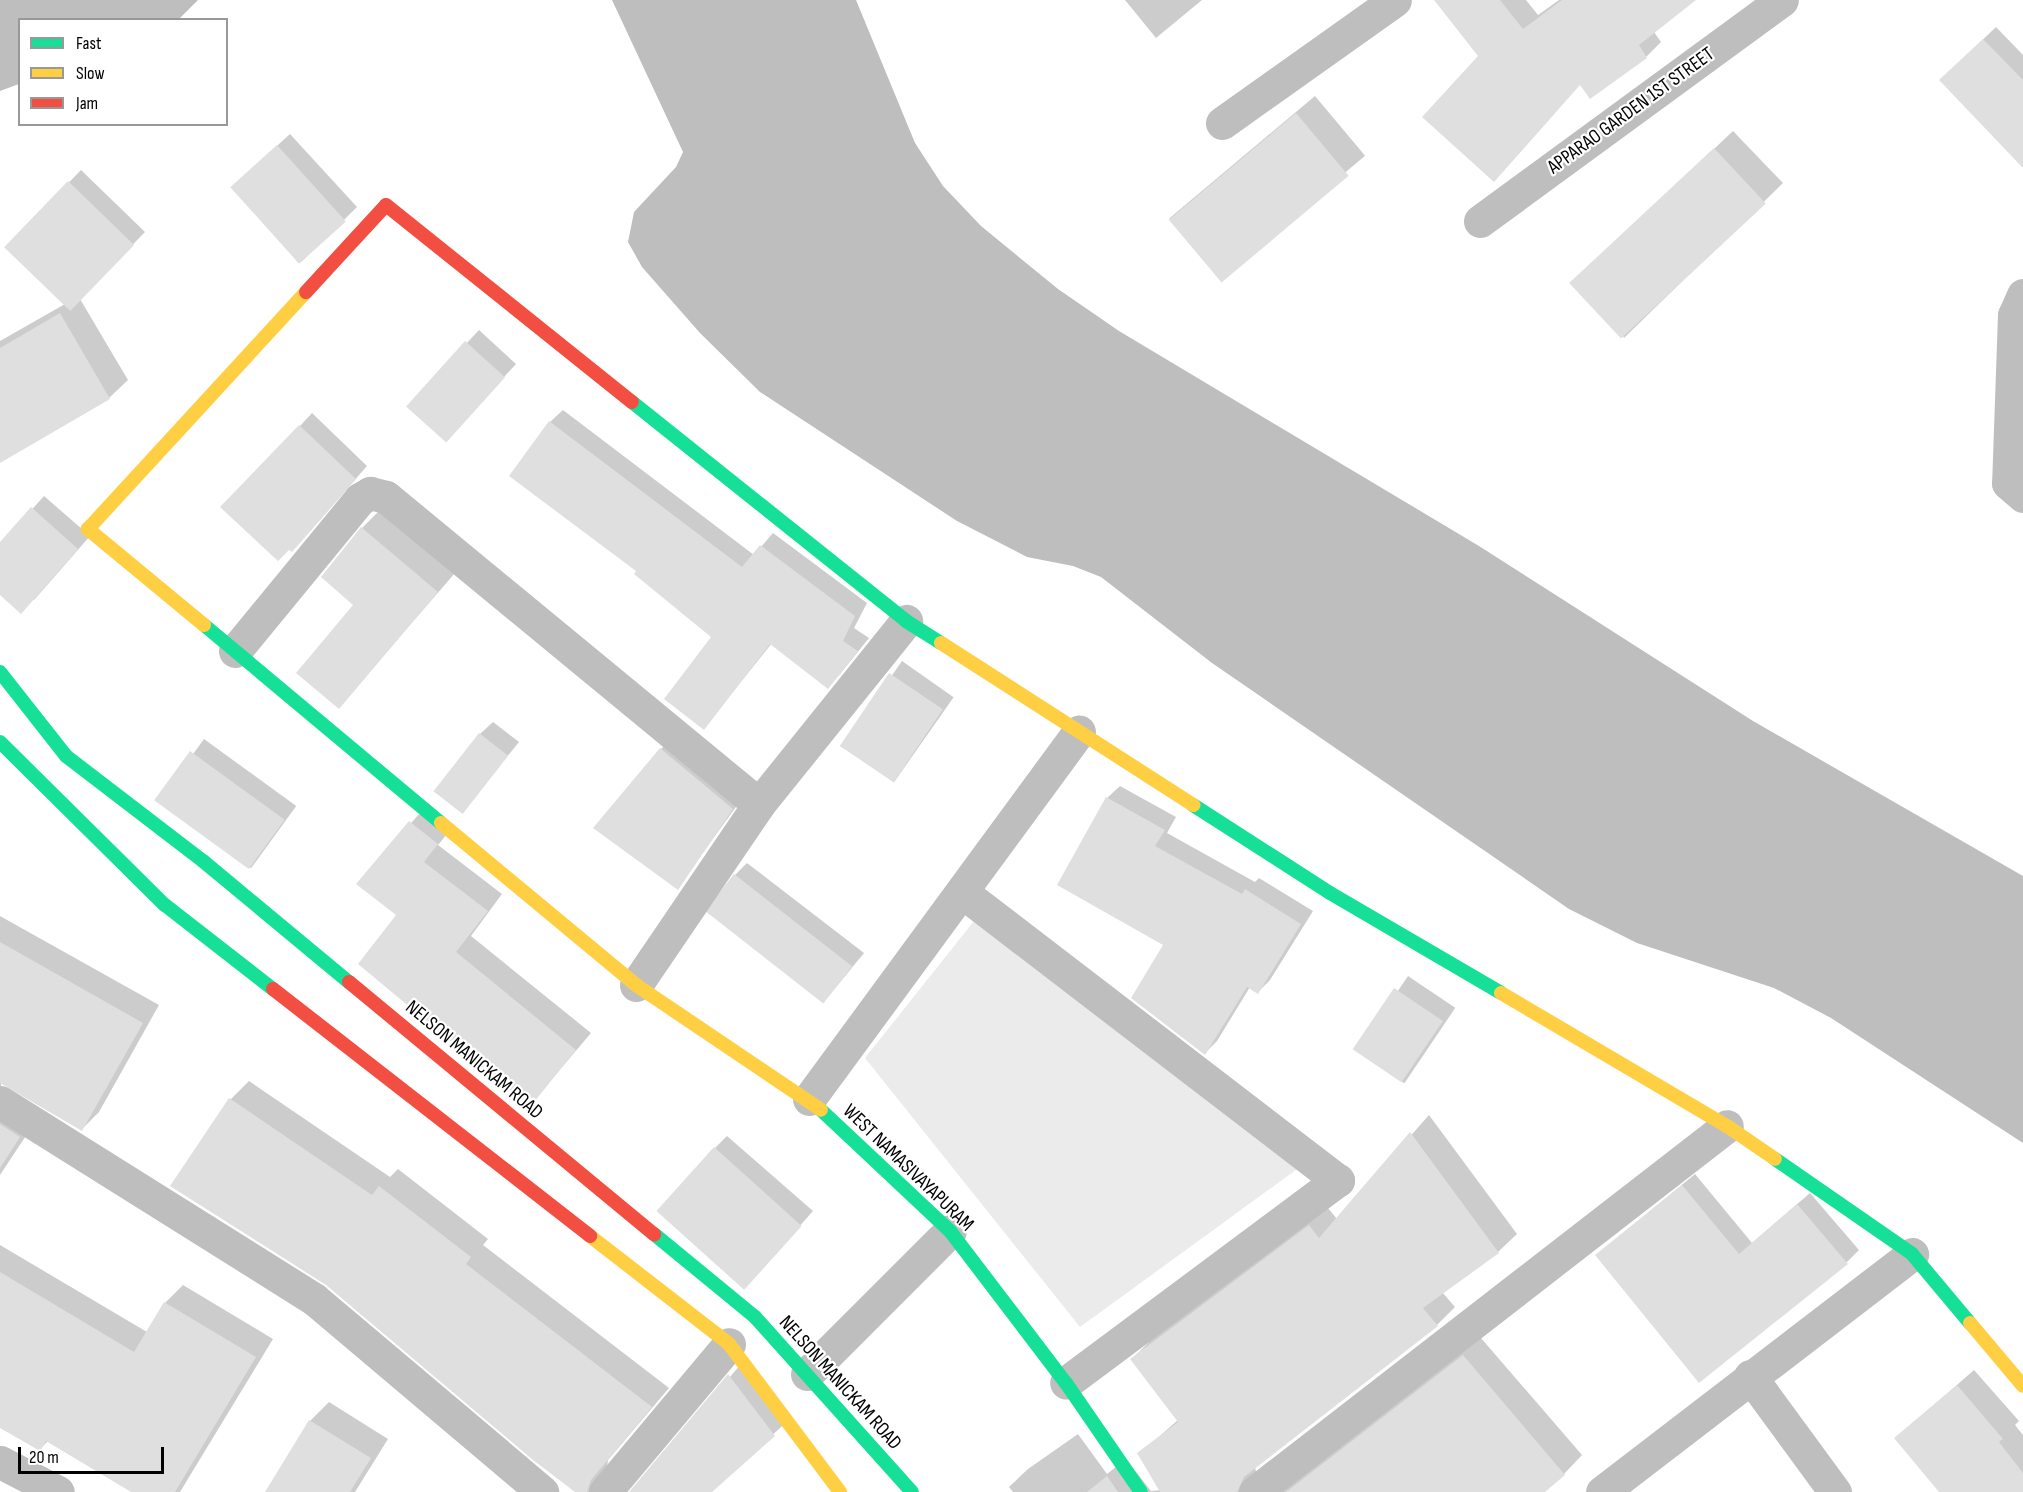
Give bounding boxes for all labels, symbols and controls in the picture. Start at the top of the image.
legend [18,18,228,126]
text: Fast [76,33,101,54]
street label: APPARAO GARDEN 1ST STREET [1543,42,1719,180]
text: Slow [76,63,105,84]
text: Jam [76,93,98,114]
street label: NELSON MANICKAM ROAD [400,996,548,1124]
street label: WEST NAMASIVAYAPURAM [838,1099,978,1237]
street label: NELSON MANICKAM ROAD [774,1311,906,1455]
scale bar [21,1435,166,1473]
text: 20 m [29,1447,59,1468]

